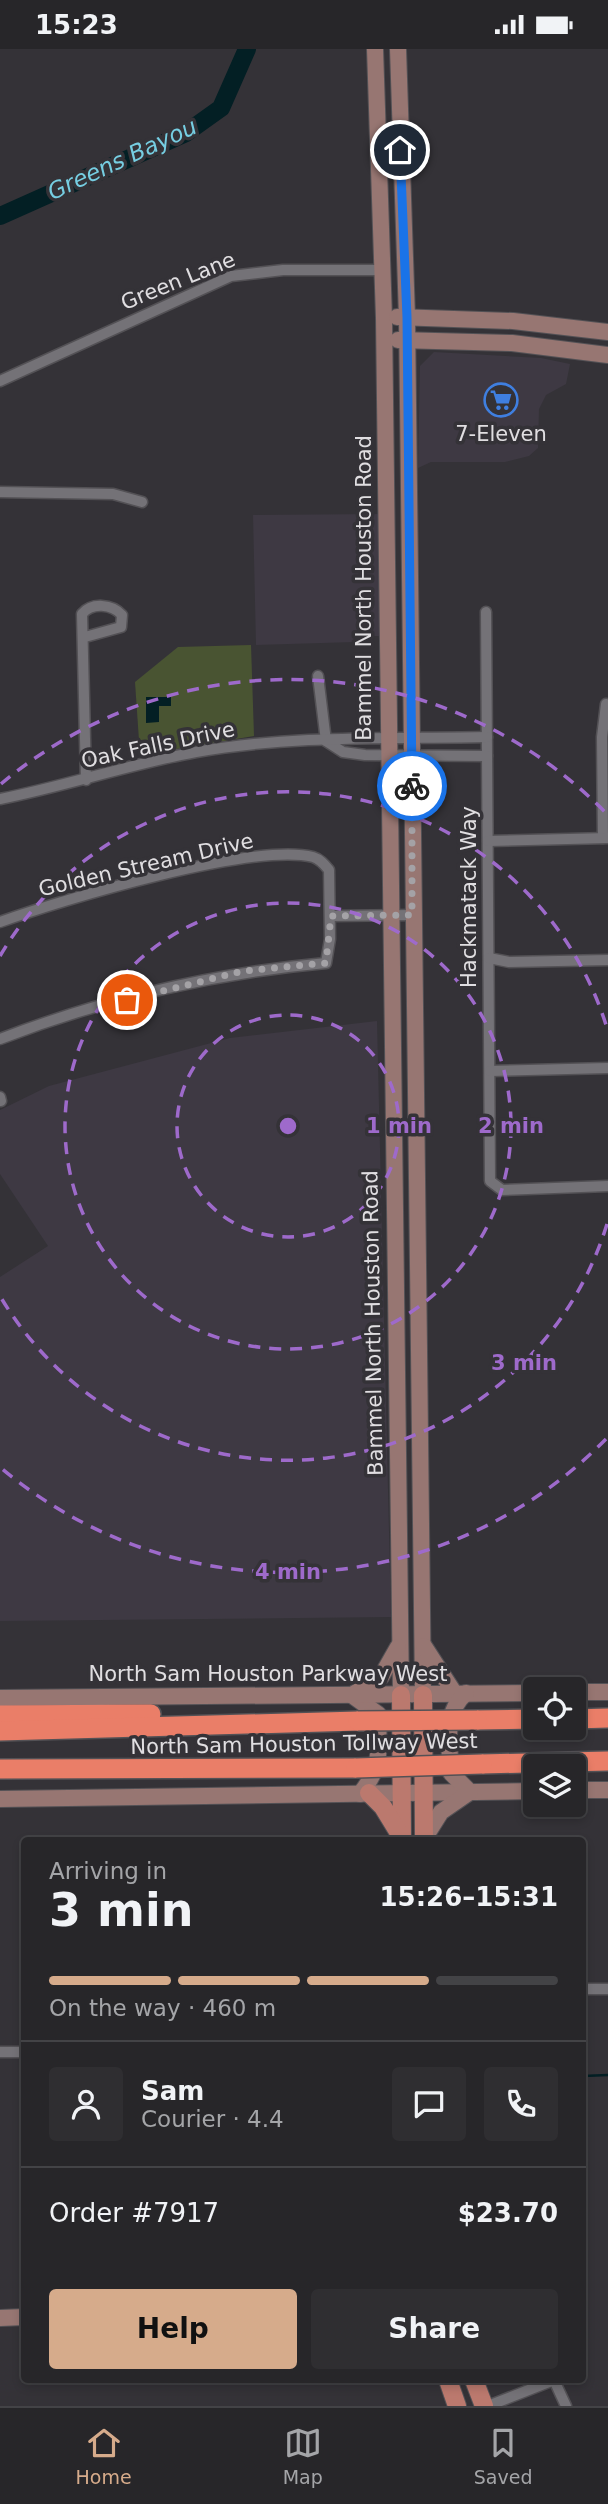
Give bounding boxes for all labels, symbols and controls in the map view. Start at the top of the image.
text: 15:23 [35,10,118,40]
water label: Greens Bayou [43,113,201,205]
pin [370,120,430,180]
icon: home [381,131,419,169]
street label: Green Lane [117,247,239,315]
supermarket icon: 7-Eleven [482,381,520,419]
place label: 7-Eleven [455,422,547,446]
street label: Bammel North Houston Road [352,435,376,741]
street label: Oak Falls Drive [79,717,237,773]
courier [377,751,447,821]
icon: bike [393,767,431,805]
street label: Hackmatack Way [457,806,481,988]
street label: Golden Stream Drive [36,829,256,901]
pin [97,970,157,1030]
icon: bag [108,981,146,1019]
centre of rings [276,1114,300,1138]
text: 1 min [366,1114,432,1138]
text: 2 min [478,1114,544,1138]
street label: Bammel North Houston Road [358,1170,388,1476]
text: 3 min [491,1351,557,1375]
text: 4 min [255,1560,321,1584]
street label: North Sam Houston Parkway West [89,1662,447,1686]
map controls [523,1677,586,1817]
button: locate [523,1677,586,1740]
street label: North Sam Houston Tollway West [130,1729,478,1759]
button: layers [523,1754,586,1817]
text: Arriving in [49,1858,167,1884]
text: 15:26–15:31 [379,1882,558,1912]
text: 3 min [49,1883,193,1937]
text: On the way · 460 m [49,1995,276,2021]
button: person [49,2067,123,2141]
button: chat [392,2067,466,2141]
button: phone [484,2067,558,2141]
text: Sam [141,2076,204,2106]
text: Courier · 4.4 [141,2106,284,2132]
text: Order #7917 [49,2198,219,2228]
text: $23.70 [458,2198,558,2228]
button: Help [49,2289,297,2369]
button: Share [311,2289,558,2369]
tab: Home [76,2424,132,2488]
tab: Map [283,2424,323,2488]
tab: Saved [474,2424,532,2488]

